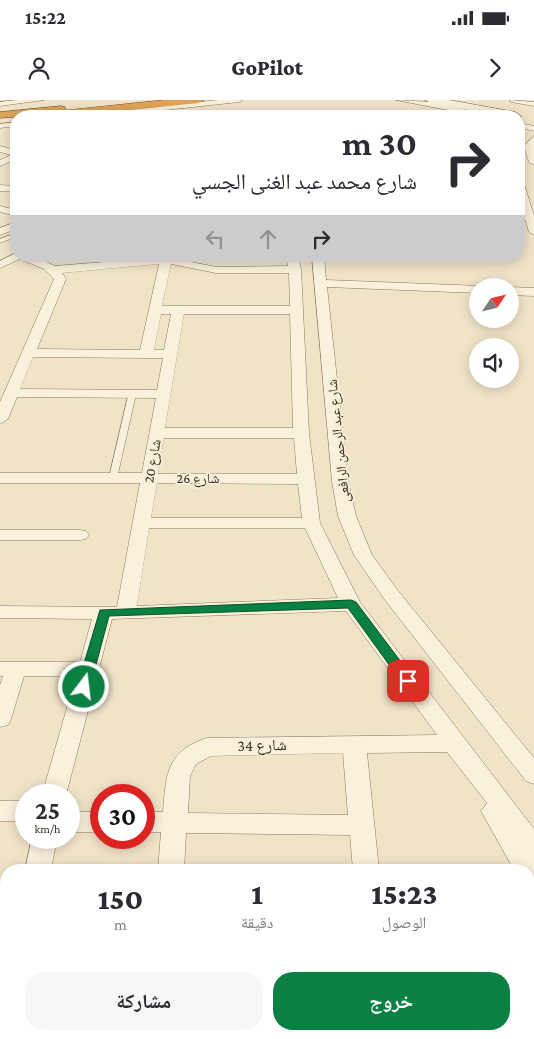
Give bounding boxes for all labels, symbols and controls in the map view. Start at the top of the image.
text: 15:22 [25,7,66,28]
icon: person [25,54,53,82]
icon: forward [481,54,509,82]
text: GoPilot [231,55,303,80]
text: 30 m [342,124,417,163]
icon: right [435,130,500,195]
text: شارع محمد عبد الغنى الجسي [192,169,417,194]
icon: left [201,225,229,253]
icon: ahead [254,225,282,253]
icon: right [307,225,335,253]
north arrow [469,278,519,328]
map controls [469,278,519,388]
button: sound [469,338,519,388]
street label: شارع عبد الرحمن الرافعى [324,378,354,503]
street label: شارع 20 [140,438,166,484]
street label: شارع 26 [176,470,220,488]
position arrow [57,660,109,712]
pin [387,660,429,702]
icon: arrive [394,667,422,695]
street label: شارع 34 [237,736,287,756]
speed limit sign: 30 [90,784,155,849]
text: 25 [35,797,60,824]
text: km/h [35,822,60,836]
text: 1 [251,877,263,910]
text: 15:23 [371,877,437,910]
text: 150 [98,882,143,915]
text: دقيقة [241,914,273,931]
text: الوصول [382,914,426,931]
text: m [114,916,127,933]
button: مشاركة [25,972,263,1030]
button: خروج [273,972,510,1030]

